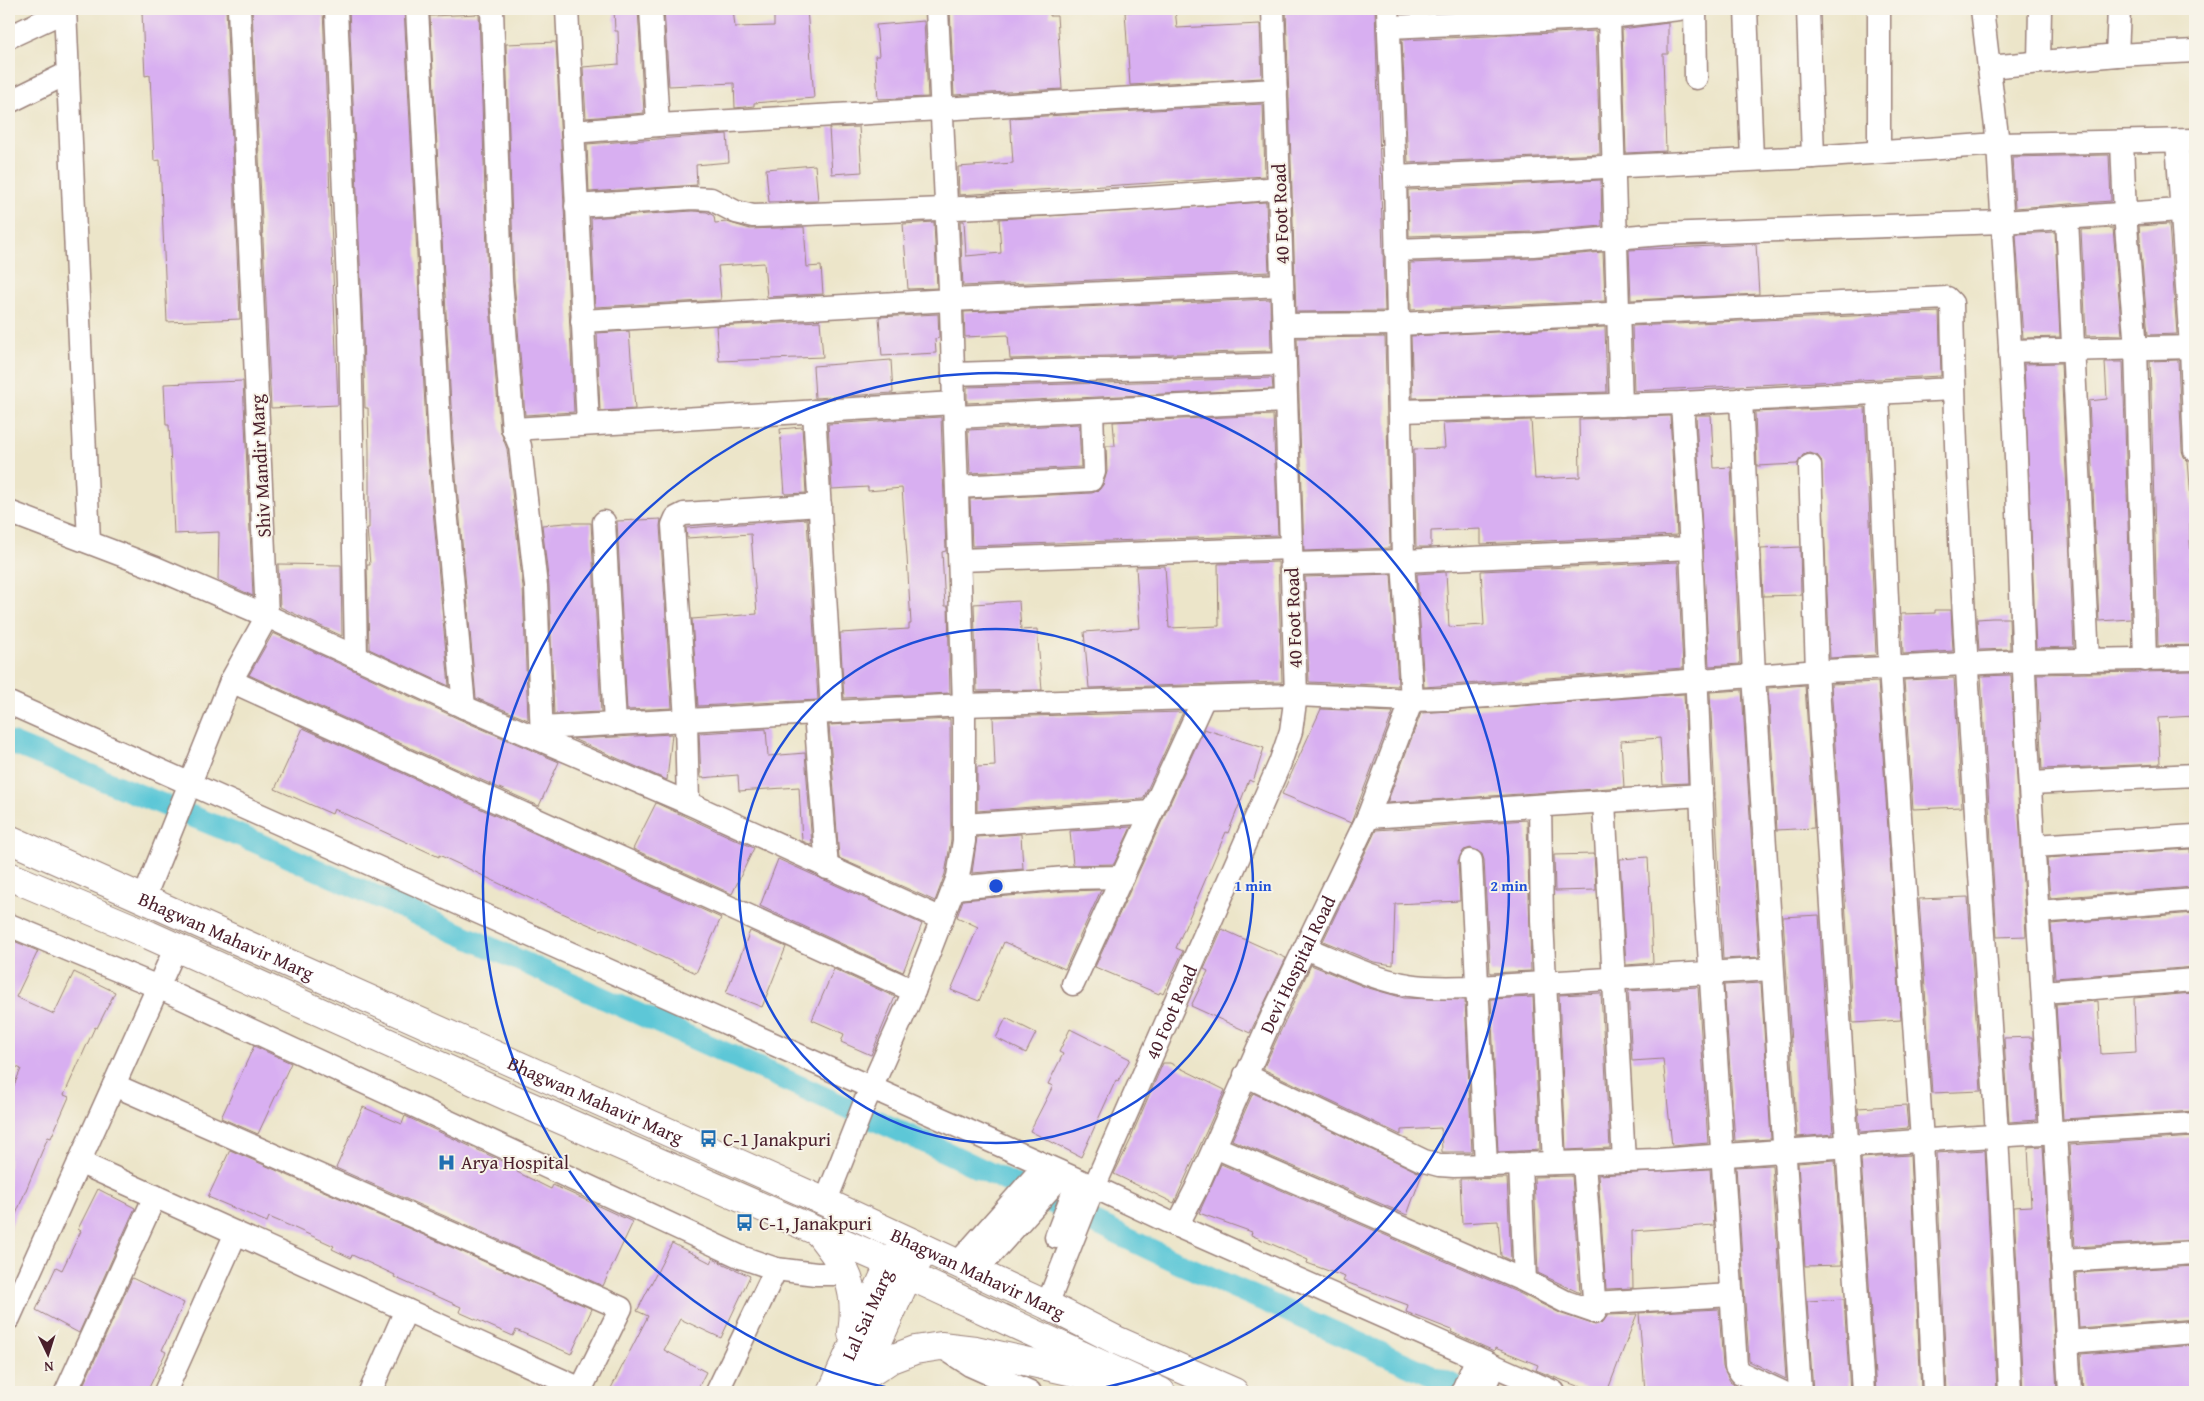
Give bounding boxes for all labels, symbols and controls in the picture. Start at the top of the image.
street label: 40 Foot Road [1264,162,1296,265]
street label: Shiv Mandir Marg [242,393,278,538]
street label: 40 Foot Road [1277,566,1309,669]
text: 1 min [1234,875,1272,896]
text: 2 min [1490,875,1528,896]
centre of rings [987,877,1005,895]
street label: Bhagwan Mahavir Marg [134,884,319,987]
street label: Devi Hospital Road [1252,890,1343,1038]
street label: 40 Foot Road [1138,959,1204,1064]
street label: Bhagwan Mahavir Marg [503,1049,688,1151]
place label: C-1 Janakpuri [723,1125,831,1153]
bus stop icon: C-1 Janakpuri [699,1129,719,1149]
place label: Arya Hospital [461,1148,569,1176]
hospital icon: Arya Hospital [437,1152,457,1172]
place label: C-1, Janakpuri [759,1209,872,1237]
bus stop icon: C-1, Janakpuri [735,1213,755,1233]
street label: Bhagwan Mahavir Marg [886,1221,1071,1326]
street label: Lal Sai Marg [834,1264,900,1365]
north arrow [22,1328,72,1378]
text: N [43,1357,54,1377]

